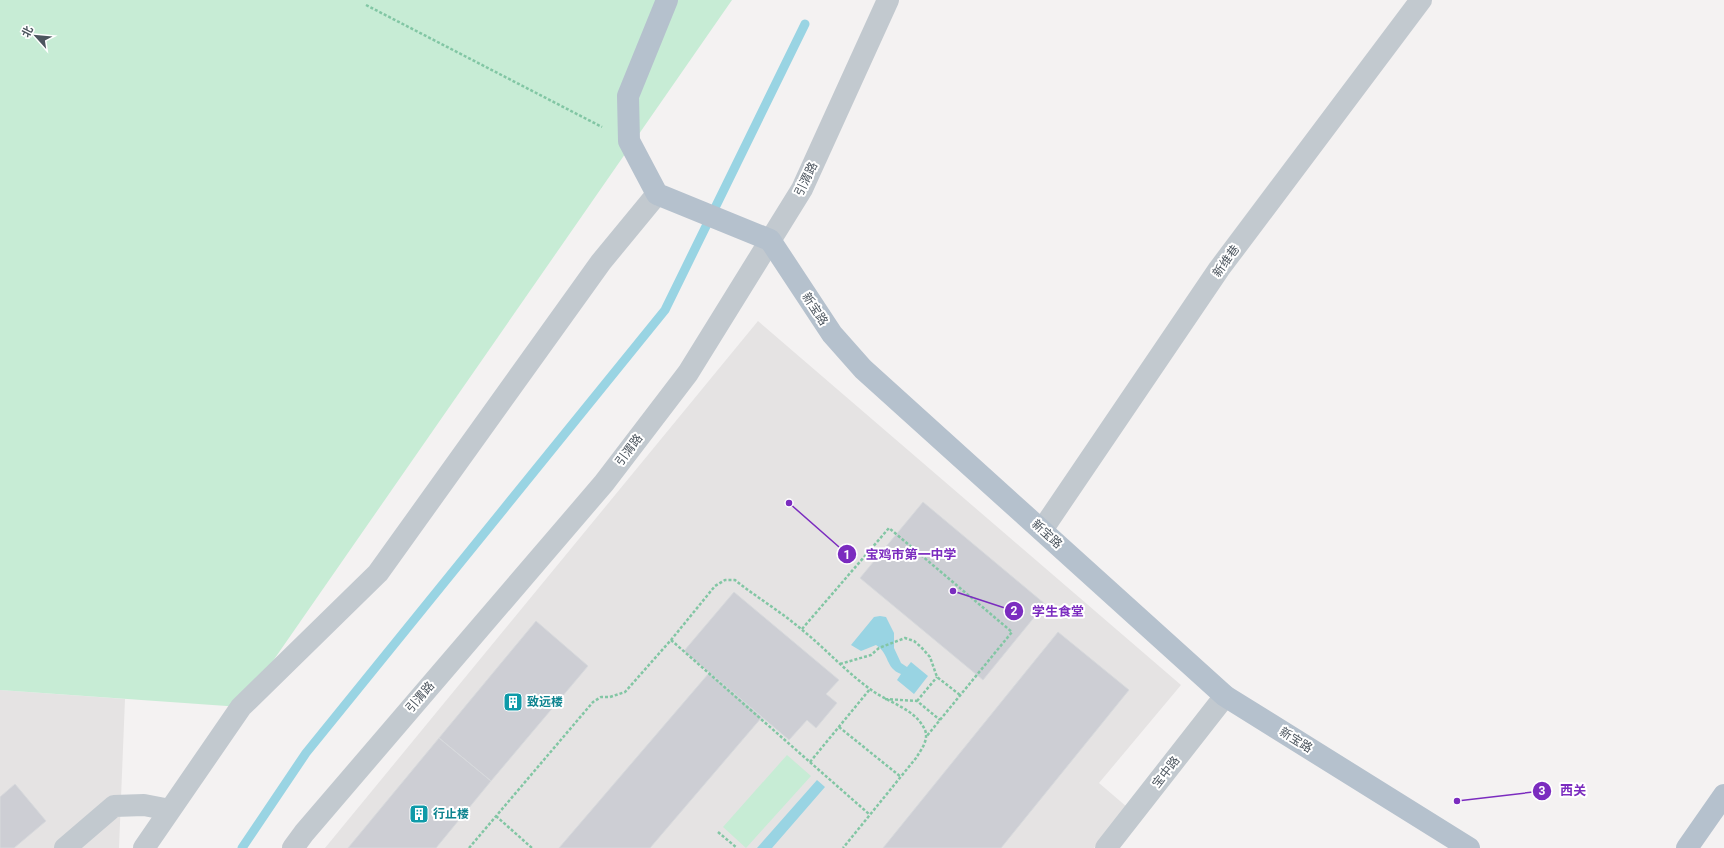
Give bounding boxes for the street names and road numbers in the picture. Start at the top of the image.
street label: 引渭路 [792,160,820,198]
street label: 新维巷 [1210,242,1242,280]
street label: 新宝路 [799,290,831,328]
street label: 引渭路 [613,431,645,469]
street label: 新宝路 [1029,517,1065,551]
street label: 引渭路 [403,679,437,715]
street label: 新宝路 [1277,725,1315,755]
street label: 宝中路 [1149,754,1183,790]

